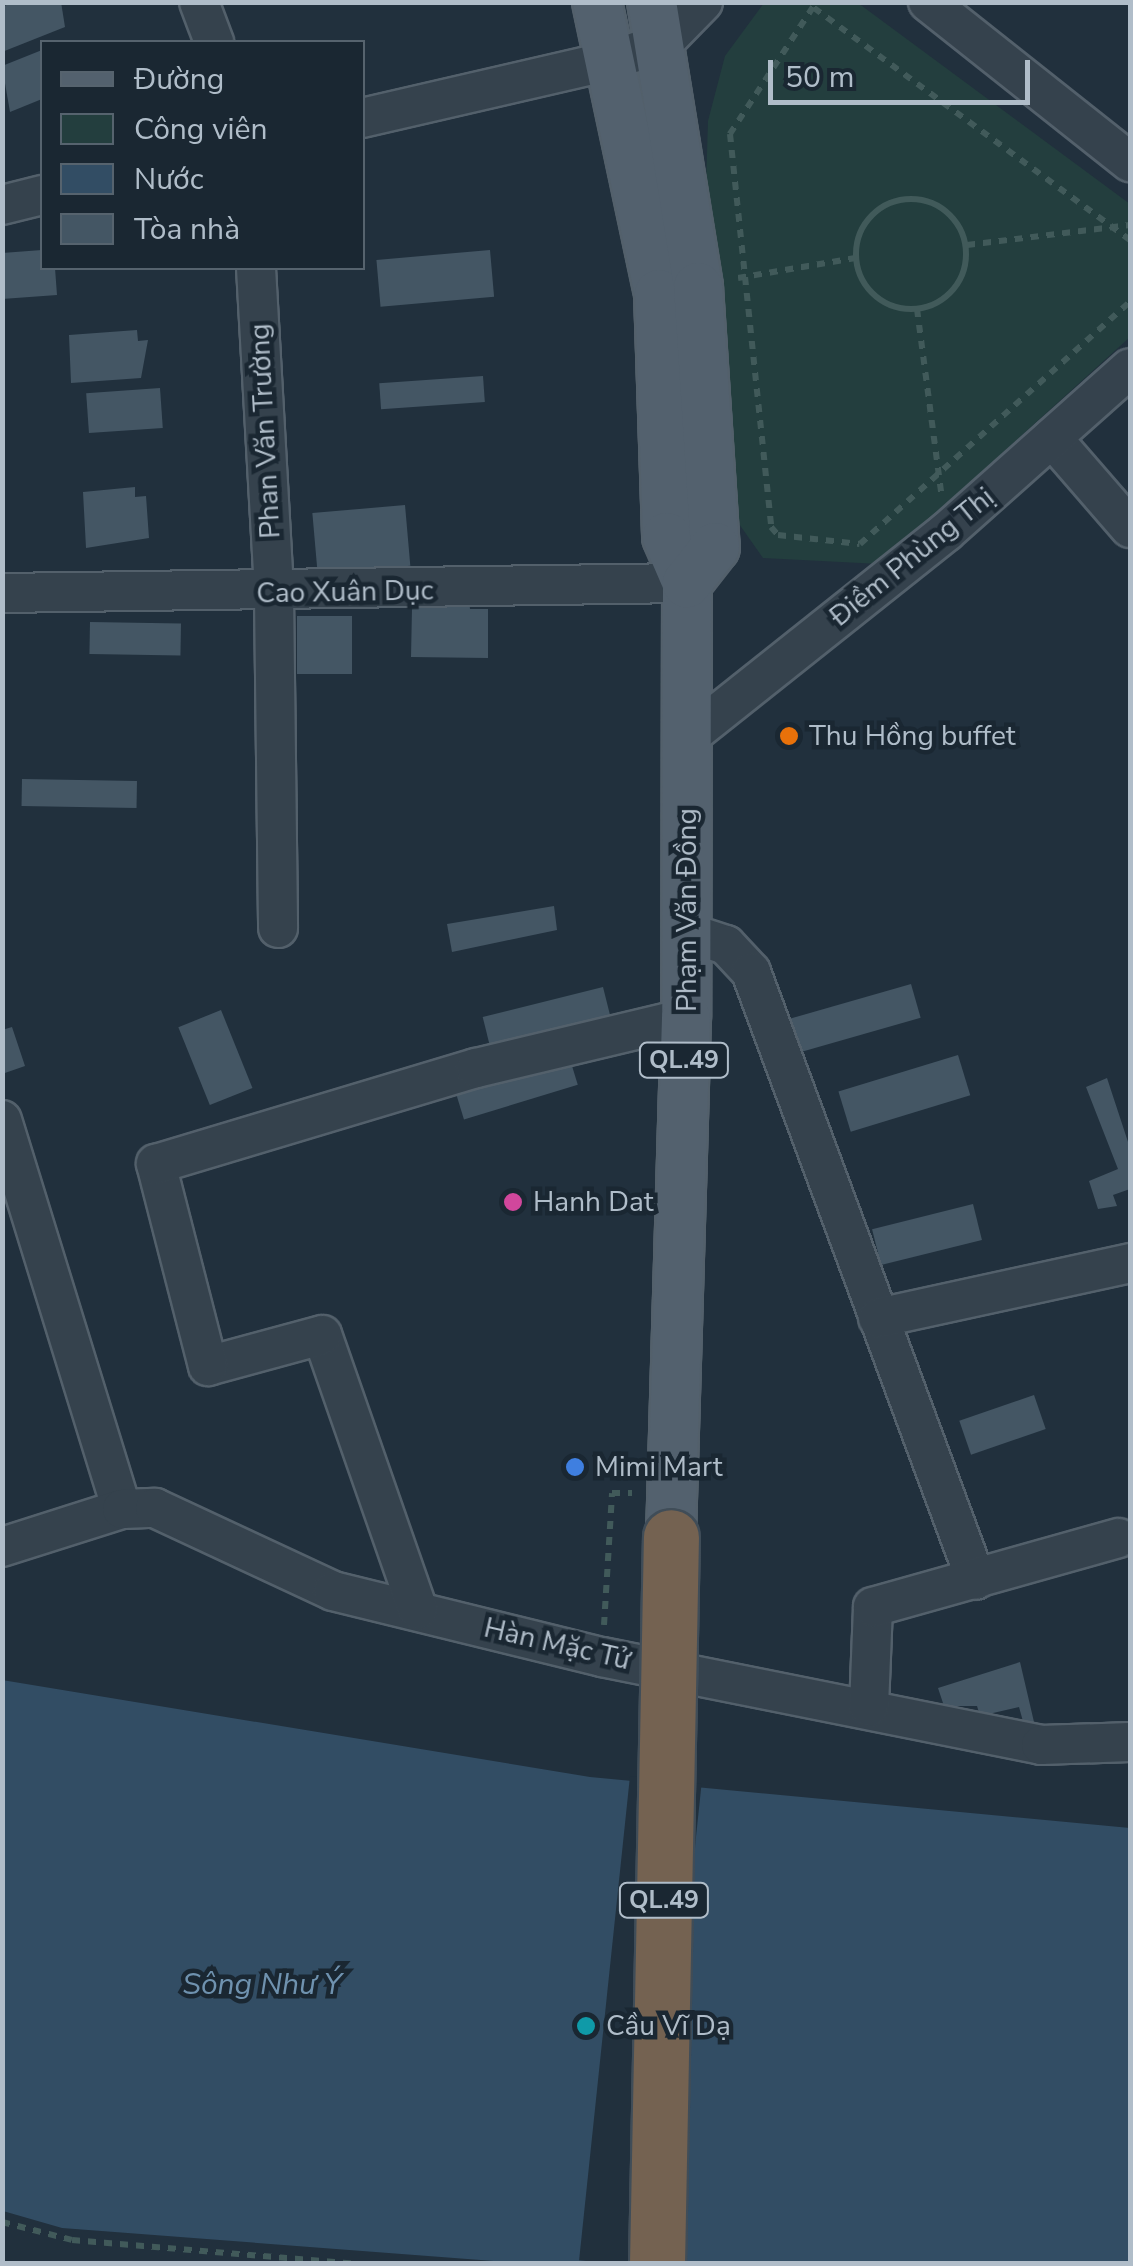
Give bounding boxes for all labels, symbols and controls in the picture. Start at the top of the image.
legend [40,40,365,270]
scale bar [773,40,1036,102]
text: 50 m [785,57,854,98]
text: Đường [134,59,224,100]
text: Công viên [134,109,268,150]
text: Nước [134,159,204,200]
text: Tòa nhà [134,209,240,250]
street label: Phan Văn Trường [243,323,287,539]
street label: Điềm Phùng Thị [823,481,1001,633]
street label: Cao Xuân Dục [256,574,434,610]
place label: Thu Hồng buffet [809,719,1016,753]
marker: Thu Hồng buffet [778,725,800,747]
street label: Phạm Văn Đồng [670,808,704,1012]
road number: QL.49 [636,1040,732,1080]
place label: Hanh Dat [533,1185,654,1219]
marker: Hanh Dat [502,1191,524,1213]
place label: Mimi Mart [595,1450,722,1484]
marker: Mimi Mart [564,1456,586,1478]
street label: Hàn Mặc Tử [481,1611,633,1677]
road number: QL.49 [616,1880,712,1920]
water label: Sông Như Ý [182,1967,342,2003]
place label: Cầu Vĩ Dạ [606,2009,731,2043]
marker: Cầu Vĩ Dạ [575,2015,597,2037]

